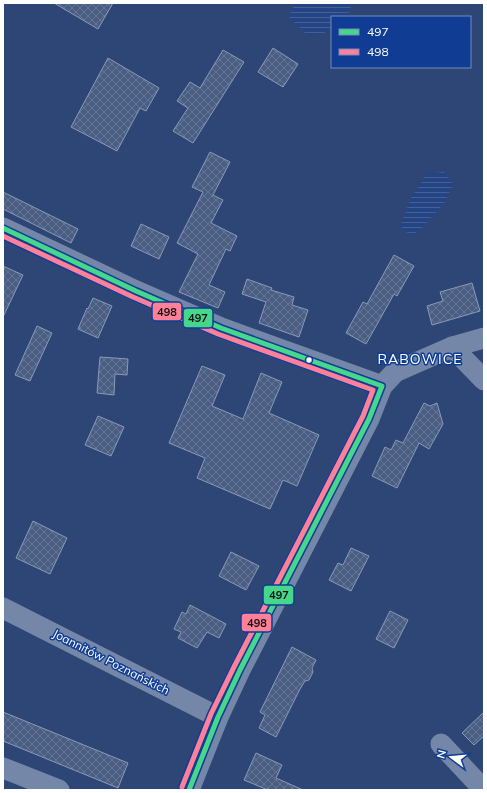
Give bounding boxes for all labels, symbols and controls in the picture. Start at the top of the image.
legend [331,16,471,68]
text: 497 [367,24,389,39]
text: 498 [367,44,389,59]
line badge: 498 [152,302,182,321]
text: 498 [157,305,177,319]
line badge: 497 [183,308,213,328]
text: 497 [188,311,208,325]
district label: RABOWICE [378,350,462,368]
unlabelled marker [304,355,314,365]
line badge: 497 [263,585,294,605]
text: 497 [269,588,289,602]
line badge: 498 [241,613,272,632]
text: 498 [247,616,267,630]
street label: Joannitów Poznańskich [50,626,172,698]
north arrow [431,737,471,777]
text: N [434,748,449,760]

